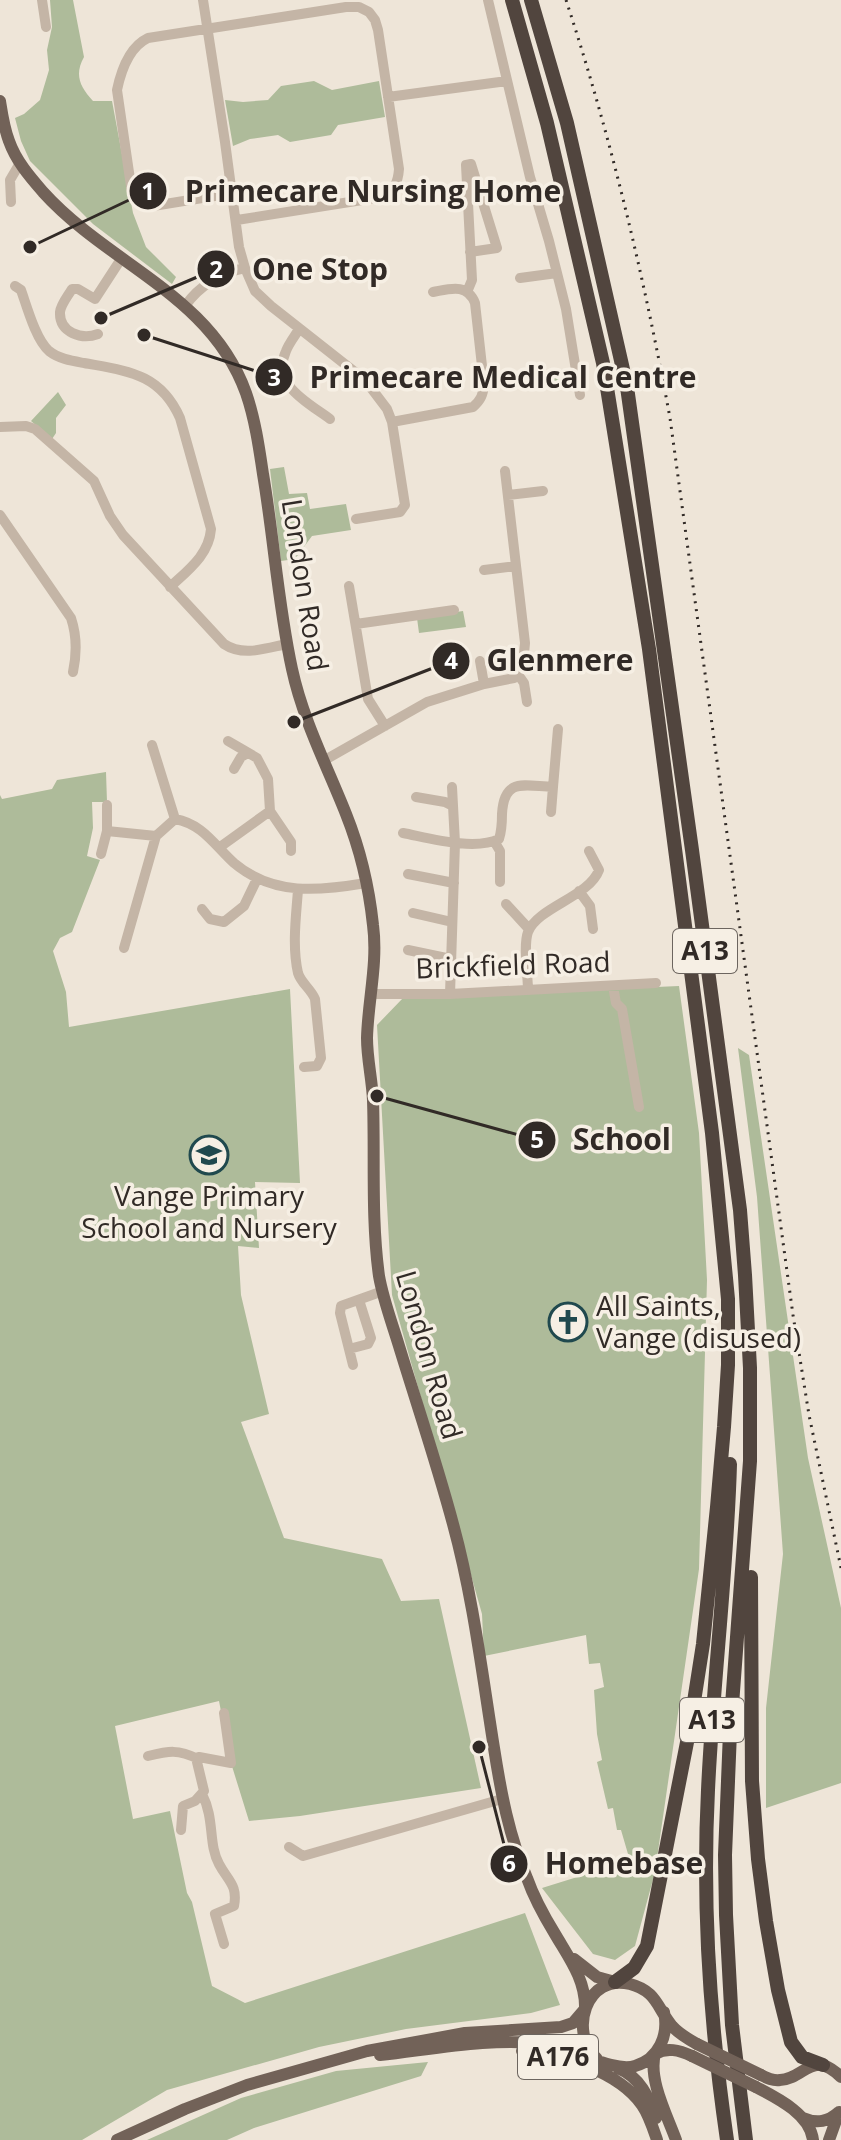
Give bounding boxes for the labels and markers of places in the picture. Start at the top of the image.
callout: Primecare Nursing Home [128,164,577,218]
callout: One Stop [196,242,405,296]
callout: Primecare Medical Centre [254,350,713,404]
callout: Glenmere [431,634,650,688]
callout: School [517,1113,687,1167]
school or university icon: Vange Primary School and Nursery [188,1134,230,1176]
place label: Vange Primary School and Nursery [81,1176,338,1246]
place label: All Saints, Vange (disused) [596,1286,801,1356]
church icon: All Saints, Vange (disused) [547,1301,589,1343]
callout: Homebase [489,1837,720,1891]

